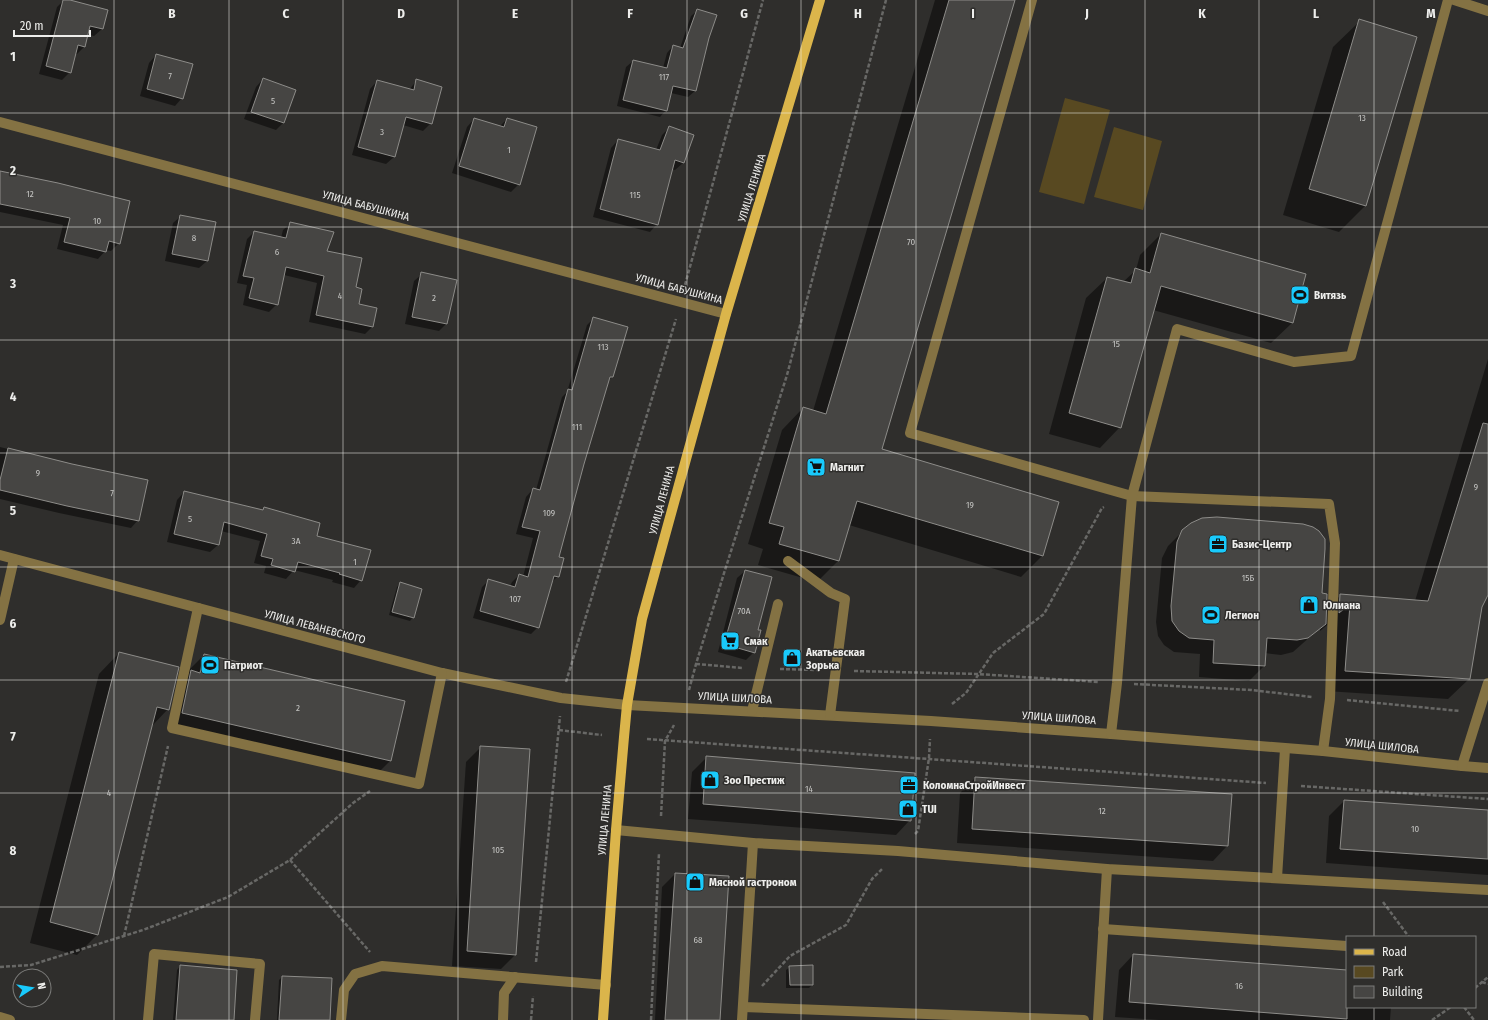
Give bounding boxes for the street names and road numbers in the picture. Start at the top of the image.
street label: УЛИЦА ЛЕНИНА [735,152,769,225]
street label: УЛИЦА БАБУШКИНА [320,188,411,224]
street label: УЛИЦА БАБУШКИНА [633,271,724,307]
street label: УЛИЦА ЛЕНИНА [646,464,677,537]
street label: УЛИЦА ЛЕВАНЕВСКОГО [262,607,367,647]
street label: УЛИЦА ШИЛОВА [697,690,773,706]
street label: УЛИЦА ШИЛОВА [1021,709,1097,727]
street label: УЛИЦА ШИЛОВА [1343,736,1420,756]
street label: УЛИЦА ЛЕНИНА [595,784,615,857]

